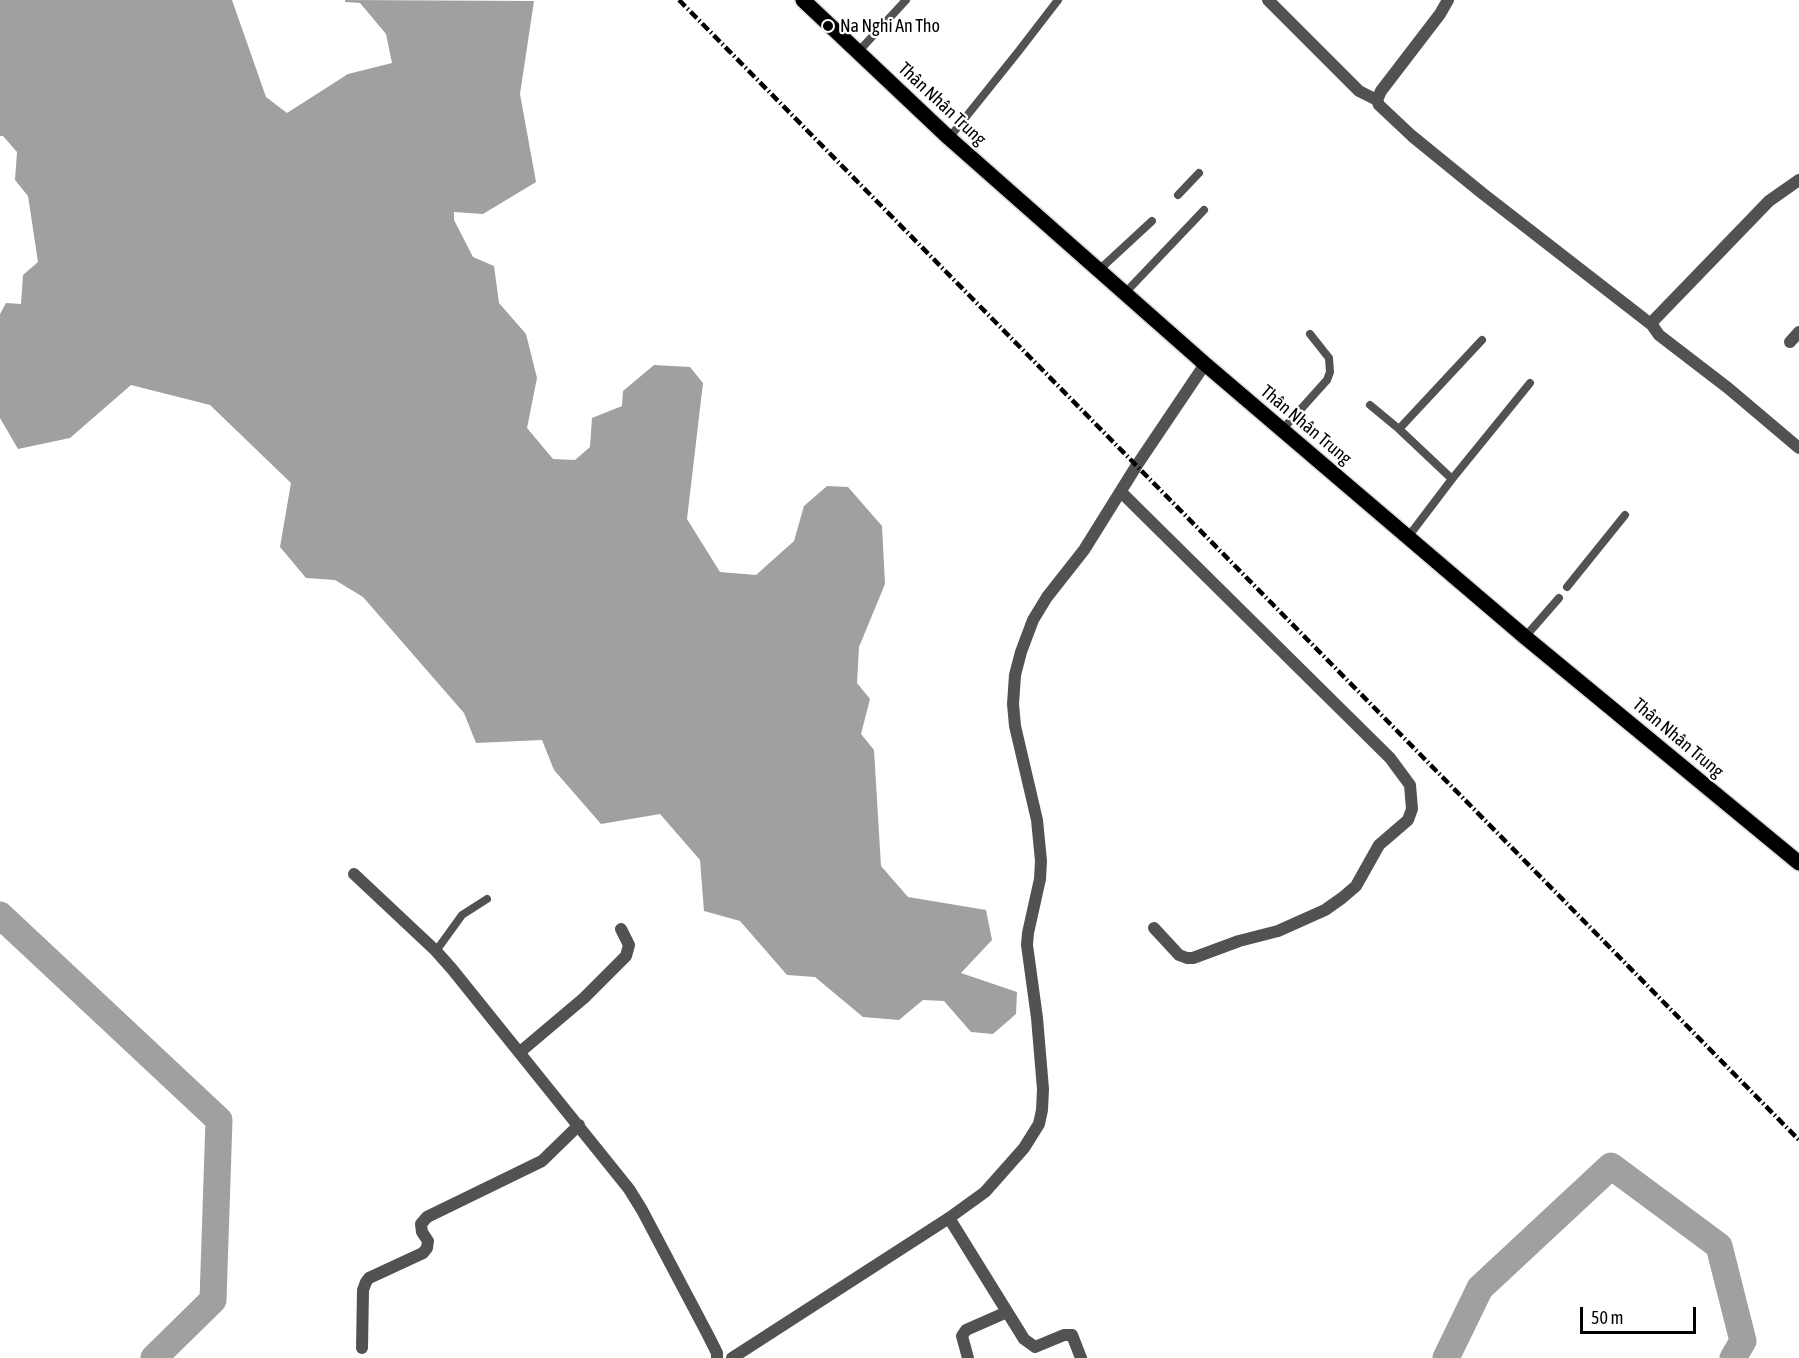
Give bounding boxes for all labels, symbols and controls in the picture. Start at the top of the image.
place label: Na Nghi An Tho [840,15,940,37]
marker: Na Nghi An Tho [821,19,835,33]
street label: Thân Nhân Trung [894,58,990,150]
street label: Thân Nhân Trung [1256,381,1356,469]
street label: Thân Nhân Trung [1628,694,1728,782]
scale bar [1583,1295,1698,1333]
text: 50 m [1591,1307,1623,1328]

